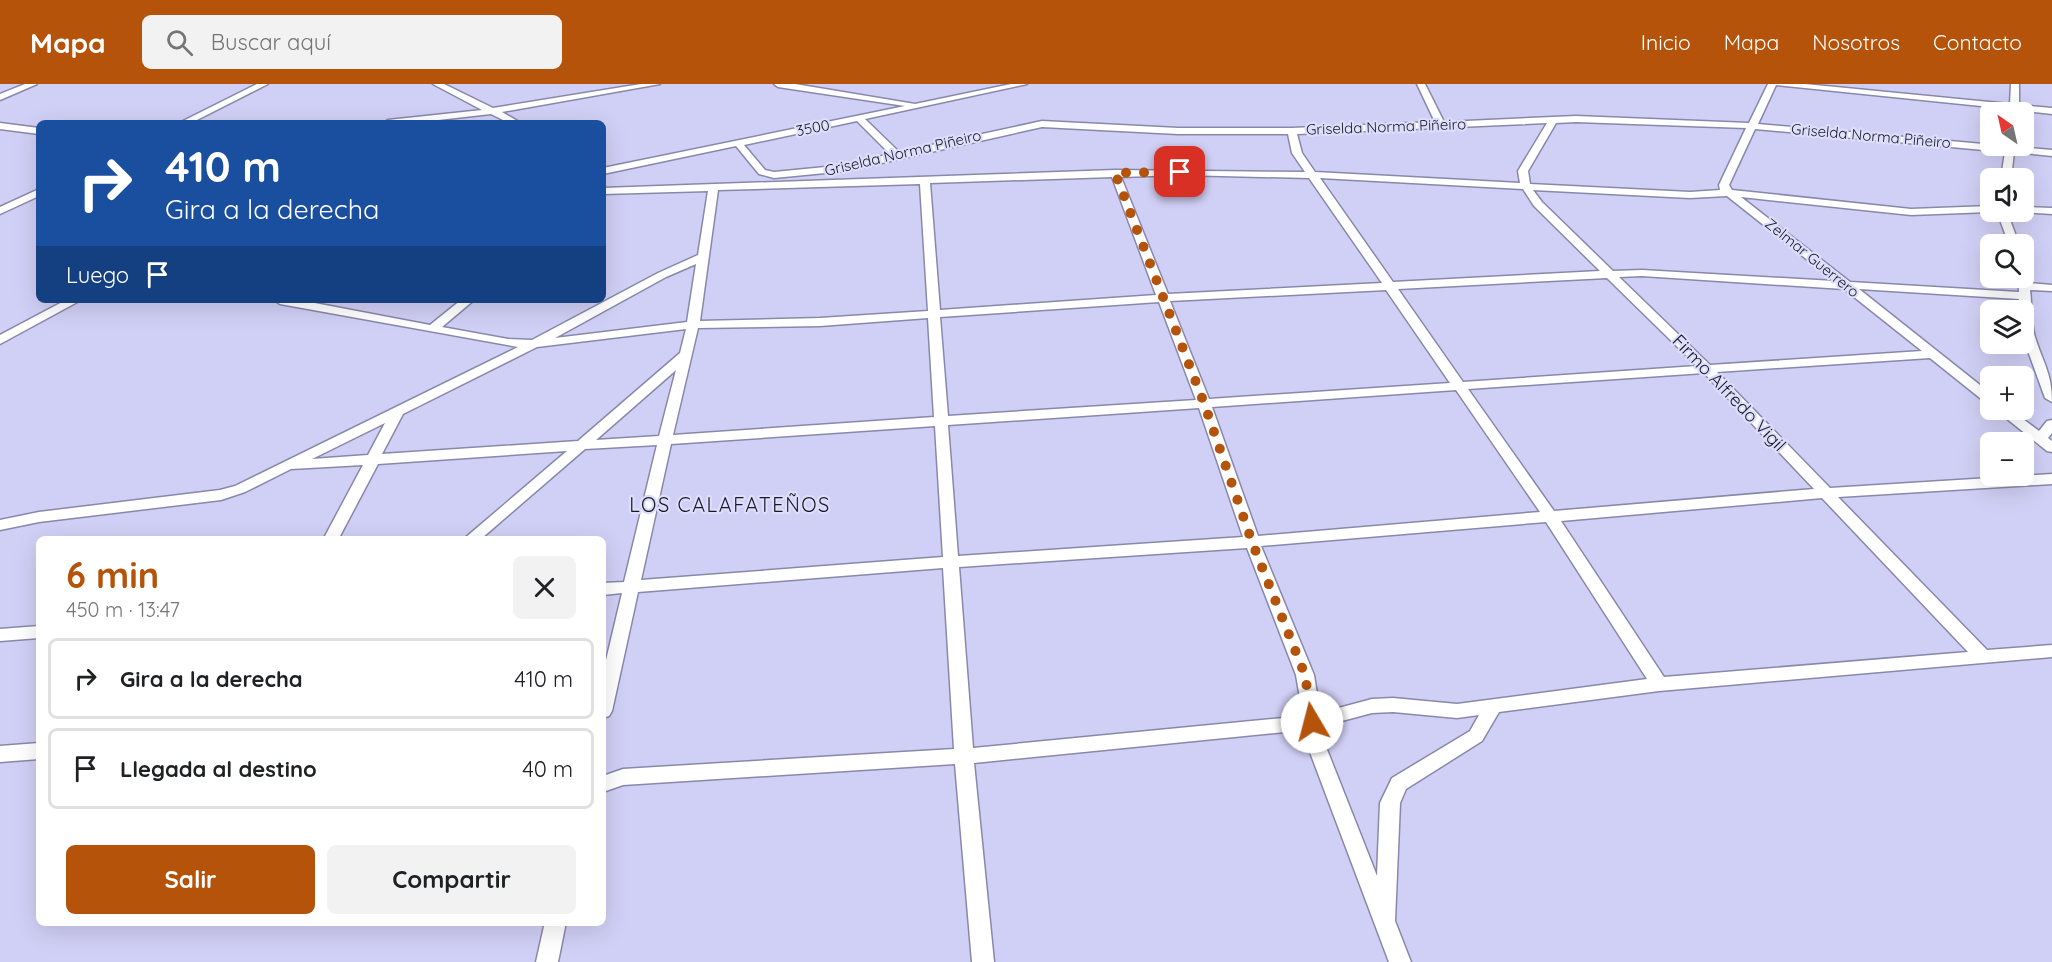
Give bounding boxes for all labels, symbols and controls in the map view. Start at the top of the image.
search box [142,15,562,69]
text: Mapa [30,25,106,60]
icon: search [163,26,196,59]
text: Buscar aquí [211,28,331,56]
text: Inicio [1641,29,1691,55]
text: Mapa [1724,29,1779,55]
text: Nosotros [1812,29,1900,55]
text: Contacto [1933,29,2022,55]
north arrow [1980,102,2034,156]
map controls [1980,102,2034,486]
street label: Griselda Norma Piñeiro [1306,114,1466,139]
street label: 3500 [794,115,831,140]
street label: Griselda Norma Piñeiro [1790,119,1952,152]
street label: Griselda Norma Piñeiro [823,125,983,180]
text: 410 m [165,140,281,193]
icon: right [66,144,144,222]
pin [1154,146,1205,197]
icon: arrive [1163,155,1196,188]
button: sound [1980,168,2034,222]
text: Gira a la derecha [165,192,379,226]
street label: Zelmar Guerrero [1761,214,1863,301]
button: search [1980,234,2034,288]
icon: arrive [141,258,174,291]
text: Luego [66,261,129,289]
button: layers [1980,300,2034,354]
street label: Firmo Alfredo Vigil [1668,329,1791,456]
button: + [1980,366,2034,420]
button: − [1980,432,2034,486]
district label: LOS CALAFATEÑOS [629,492,831,517]
text: 6 min [66,552,159,597]
button: close [513,556,576,619]
text: 450 m · 13:47 [66,597,180,622]
icon: right [69,662,102,695]
text: Gira a la derecha [120,665,303,693]
text: 410 m [514,665,573,693]
position arrow [1280,690,1344,754]
icon: arrive [69,752,102,785]
text: Llegada al destino [120,755,317,783]
text: 40 m [522,755,573,783]
button: Salir [66,845,315,914]
button: Compartir [327,845,576,914]

